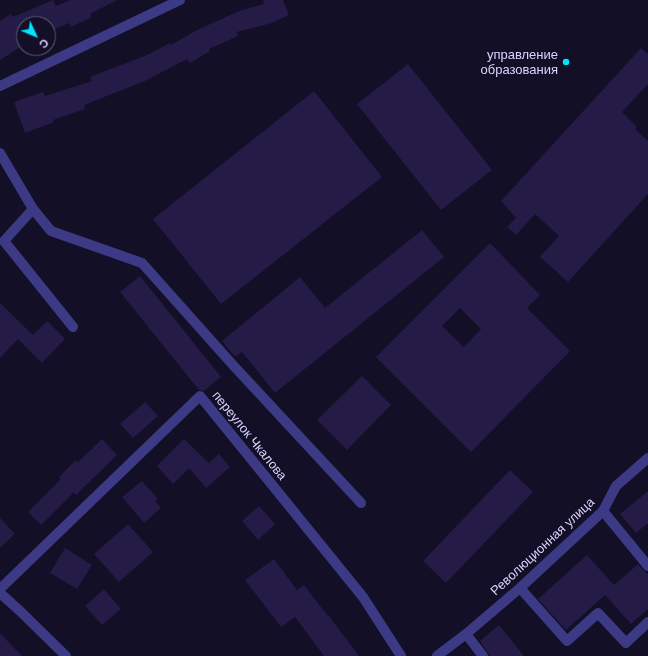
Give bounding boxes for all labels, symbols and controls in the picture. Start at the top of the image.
north arrow [16,16,56,56]
text: С [37,37,51,51]
place label: управление образования [480,47,558,78]
marker: управление образования [561,57,571,67]
street label: переулок Чкалова [208,388,290,484]
street label: Революционная улица [488,495,598,599]

